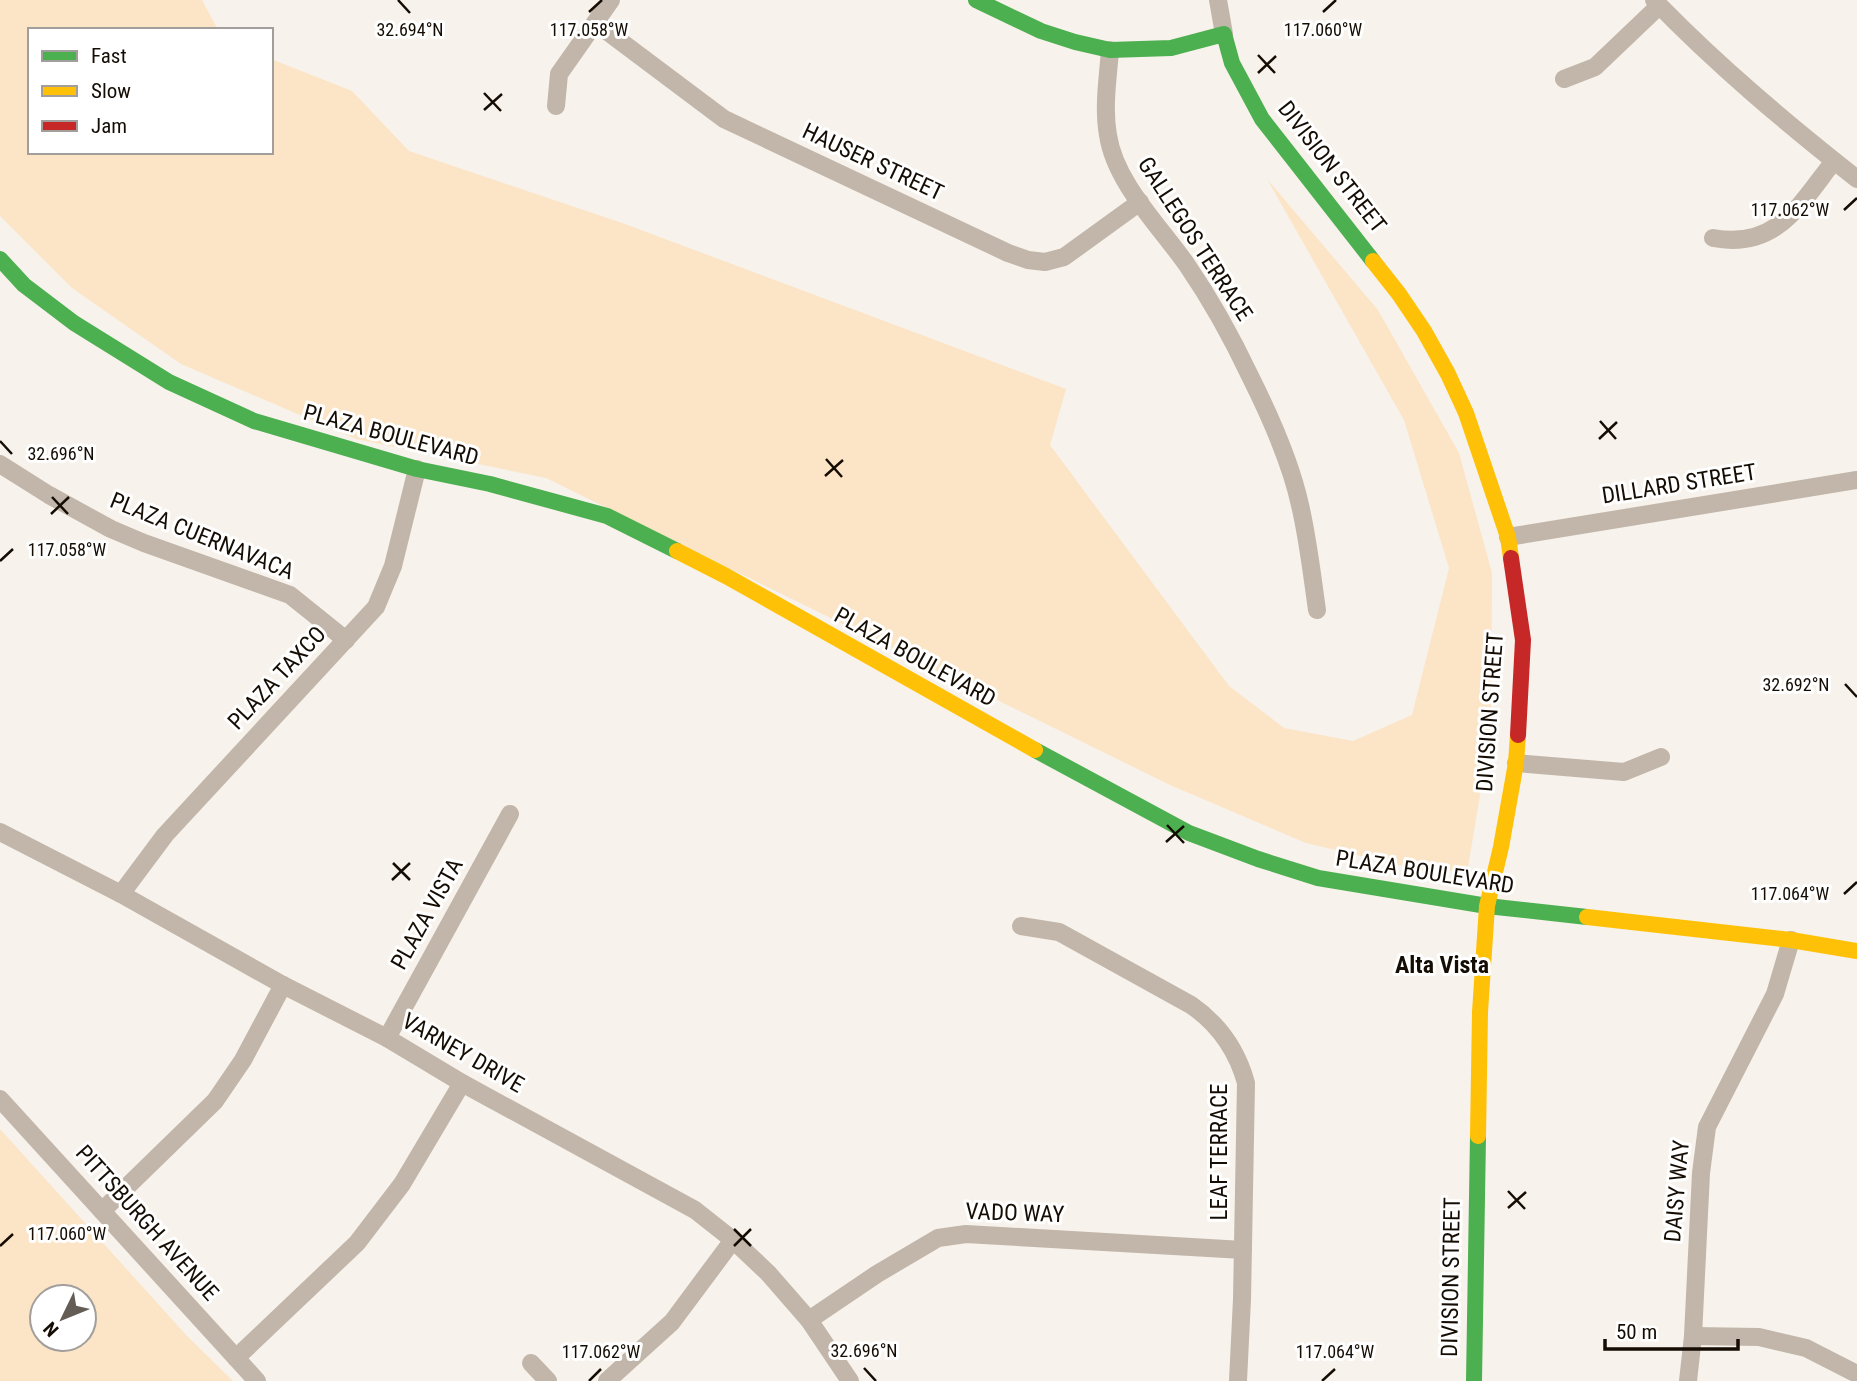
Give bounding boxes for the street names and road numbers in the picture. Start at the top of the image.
street label: DIVISION STREET [1272,96,1392,238]
street label: HAUSER STREET [798,118,948,206]
street label: GALLEGOS TERRACE [1132,152,1258,326]
street label: PLAZA BOULEVARD [300,399,482,471]
street label: DILLARD STREET [1600,458,1758,510]
street label: PLAZA CUERNAVACA [106,487,298,585]
street label: PLAZA BOULEVARD [830,602,1000,712]
street label: PLAZA TAXCO [222,621,332,735]
street label: DIVISION STREET [1471,631,1509,793]
street label: PLAZA BOULEVARD [1334,845,1516,899]
street label: PLAZA VISTA [385,854,469,974]
street label: VARNEY DRIVE [397,1007,529,1099]
street label: LEAF TERRACE [1206,1084,1233,1220]
street label: DAISY WAY [1659,1139,1695,1243]
street label: PITTSBURGH AVENUE [70,1140,224,1306]
street label: DIVISION STREET [1436,1197,1466,1357]
street label: VADO WAY [965,1198,1065,1228]

